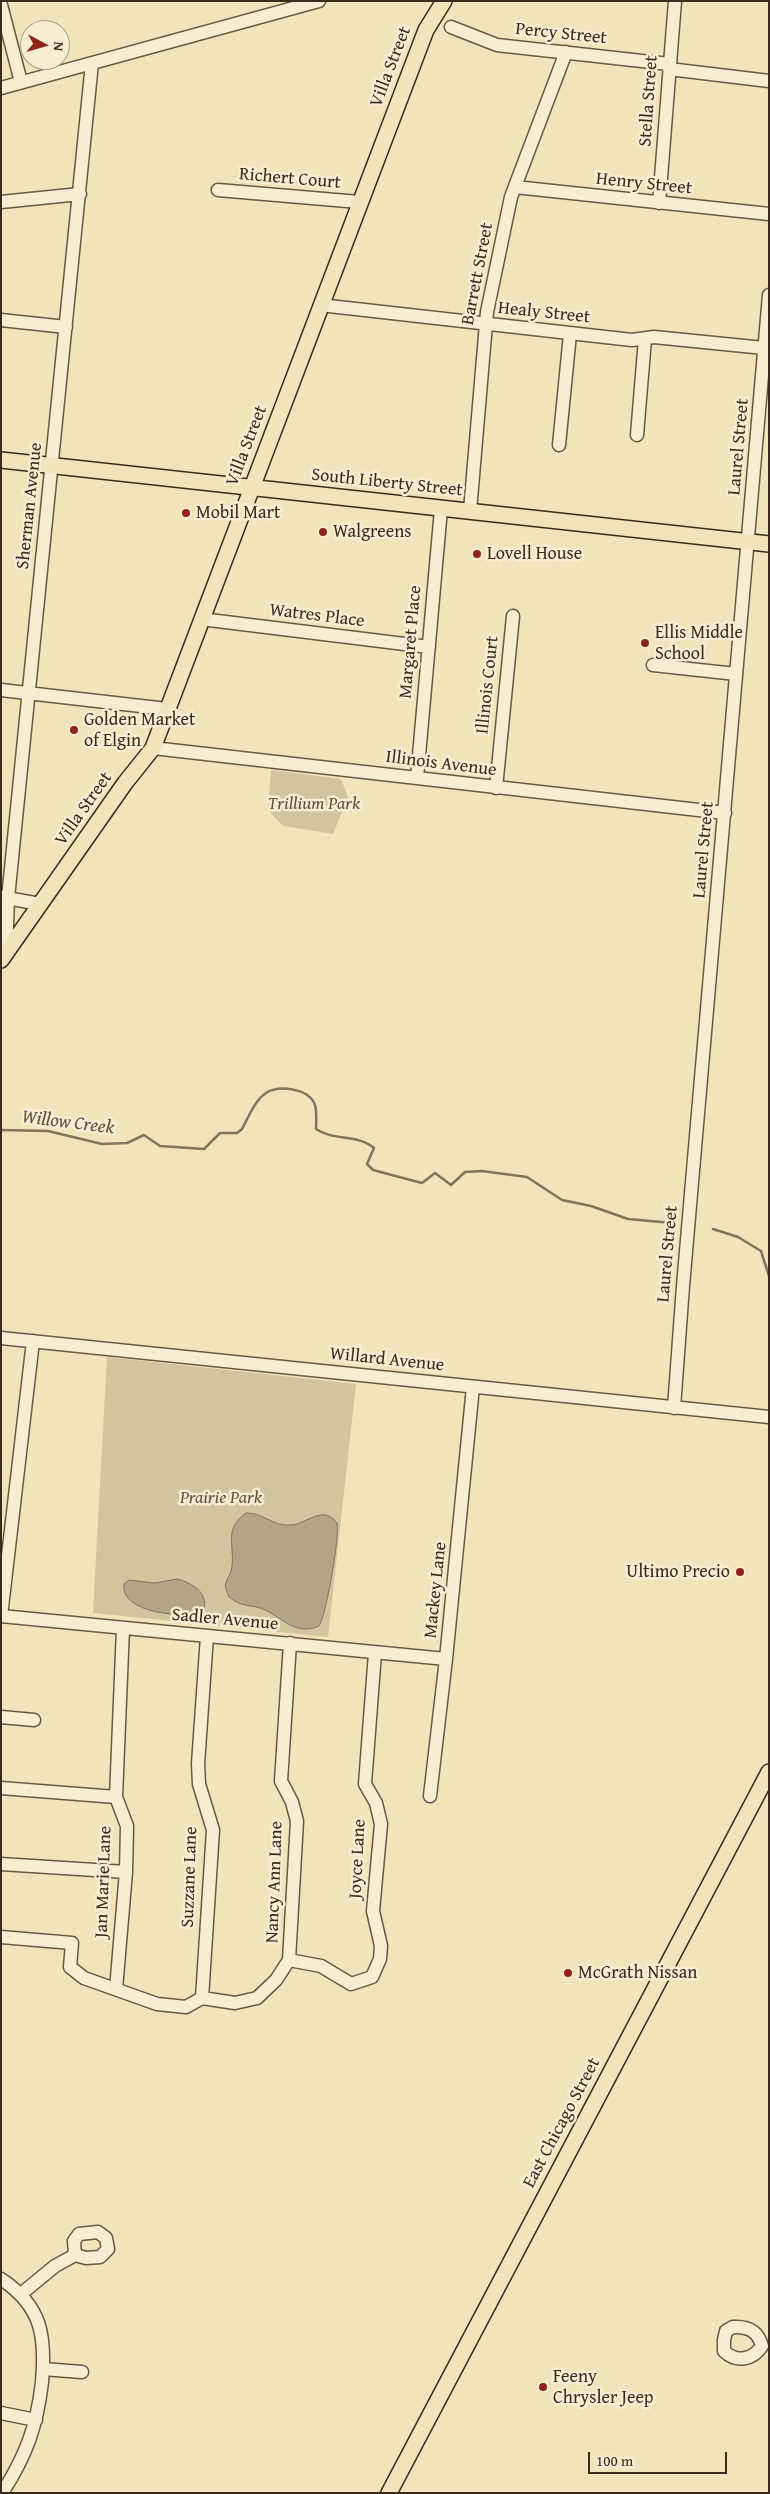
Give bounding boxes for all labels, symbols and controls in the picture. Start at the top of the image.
street label: Percy Street [514,18,608,50]
north arrow [20,20,70,70]
street label: Villa Street [366,23,416,111]
text: N [48,41,69,52]
street label: Stella Street [635,55,663,147]
street label: Richert Court [238,164,342,194]
street label: Henry Street [595,168,693,200]
street label: Barrett Street [457,221,499,327]
street label: Healy Street [497,297,591,329]
street label: Laurel Street [724,398,754,496]
street label: Villa Street [222,402,272,490]
street label: Sherman Avenue [13,442,47,570]
street label: South Liberty Street [310,464,464,502]
place label: Mobil Mart [196,502,280,524]
marker: Mobil Mart [180,507,192,519]
place label: Walgreens [333,521,411,543]
marker: Walgreens [317,526,329,538]
place label: Lovell House [487,543,582,565]
marker: Lovell House [471,548,483,560]
street label: Margaret Place [395,584,427,700]
street label: Watres Place [268,599,366,633]
place label: Ellis Middle School [655,622,743,664]
street label: Illinois Court [472,635,504,735]
marker: Ellis Middle School [639,637,651,649]
place label: Golden Market of Elgin [84,709,195,752]
marker: Golden Market of Elgin [68,724,80,736]
street label: Illinois Avenue [384,746,498,782]
street label: Villa Street [51,768,117,850]
park label: Trillium Park [268,793,360,815]
street label: Laurel Street [689,801,719,899]
water label: Willow Creek [21,1106,115,1140]
street label: Laurel Street [653,1205,683,1303]
street label: Willard Avenue [329,1343,445,1377]
park label: Prairie Park [180,1487,262,1509]
street label: Mackey Lane [420,1541,452,1639]
place label: Ultimo Precio [626,1561,730,1583]
marker: Ultimo Precio [734,1566,746,1578]
street label: Sadler Avenue [171,1605,279,1635]
street label: Joyce Lane [345,1818,371,1900]
street label: Nancy Ann Lane [262,1821,288,1943]
street label: Jan Marie Lane [91,1826,117,1938]
street label: Suzzane Lane [177,1826,203,1928]
place label: McGrath Nissan [578,1962,697,1984]
marker: McGrath Nissan [562,1967,574,1979]
street label: East Chicago Street [519,2054,605,2192]
place label: Feeny Chrysler Jeep [553,2366,654,2408]
marker: Feeny Chrysler Jeep [537,2381,549,2393]
scale bar [590,2442,729,2474]
text: 100 m [596,2450,633,2471]

